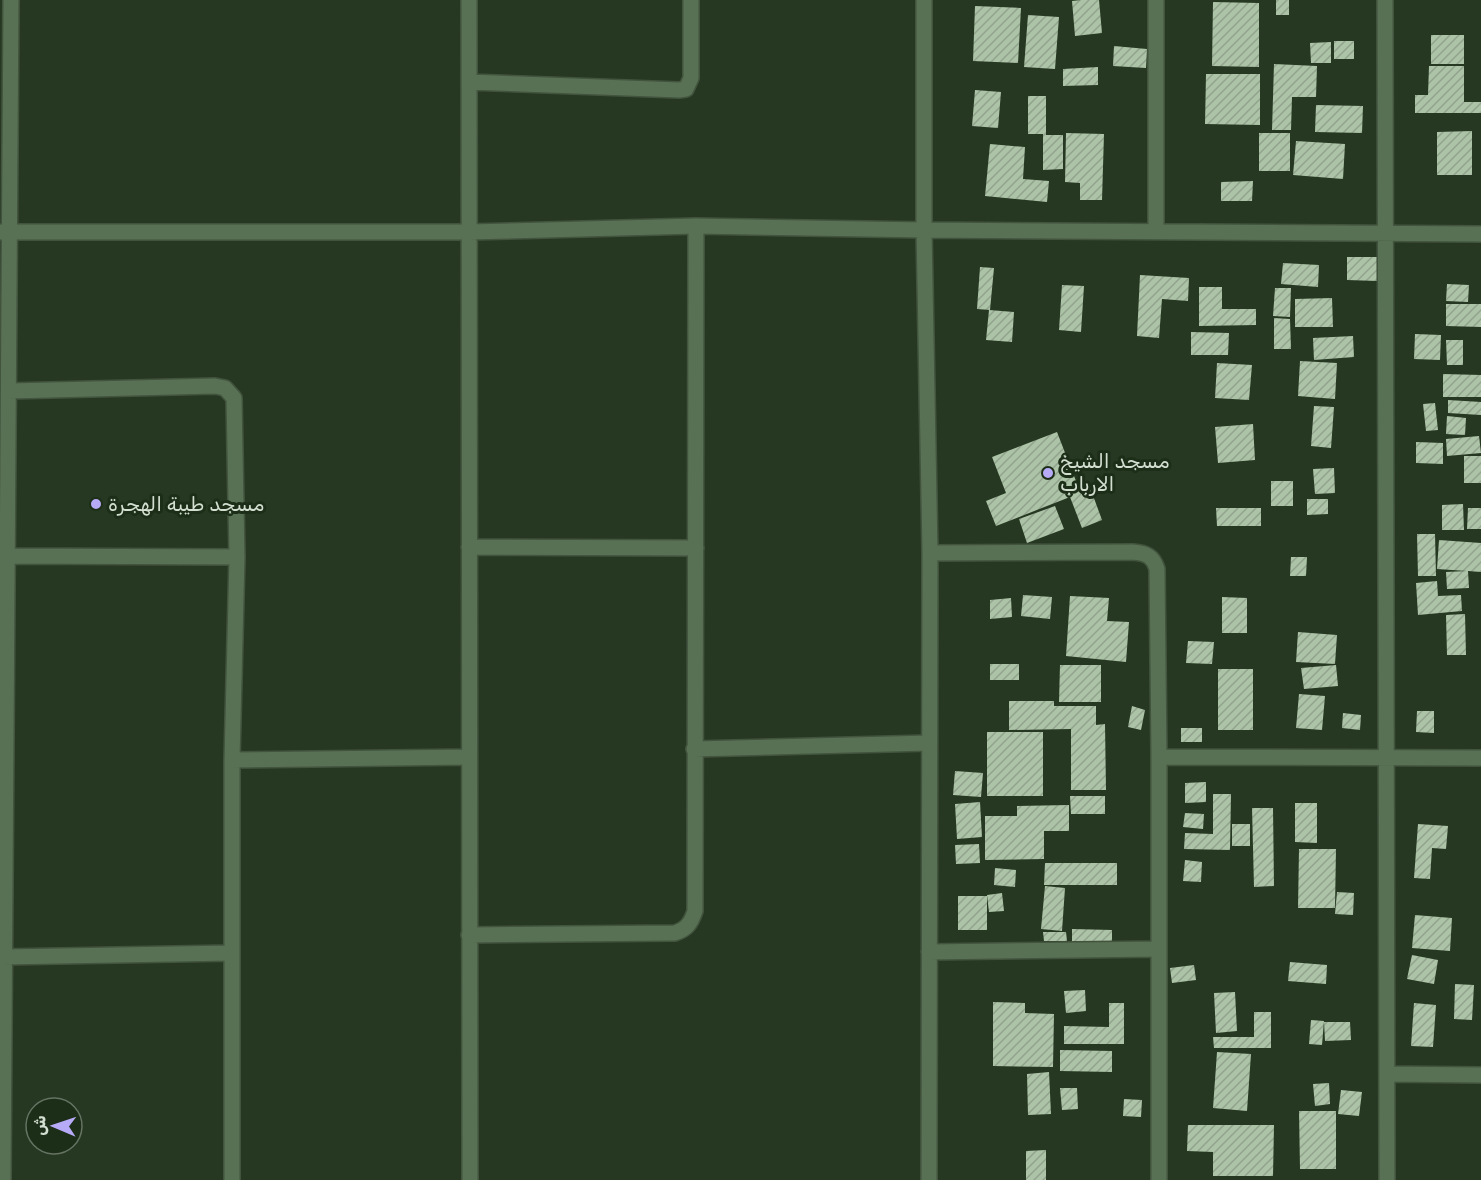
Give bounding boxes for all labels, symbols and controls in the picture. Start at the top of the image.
place label: مسجد الشيخ الارباب [1060,449,1170,496]
marker: مسجد الشيخ الارباب [1041,466,1055,480]
place label: مسجد طيبة الهجرة [108,492,264,516]
marker: مسجد طيبة الهجرة [89,497,103,511]
north arrow [24,1096,84,1156]
text: ش [30,1115,49,1136]

